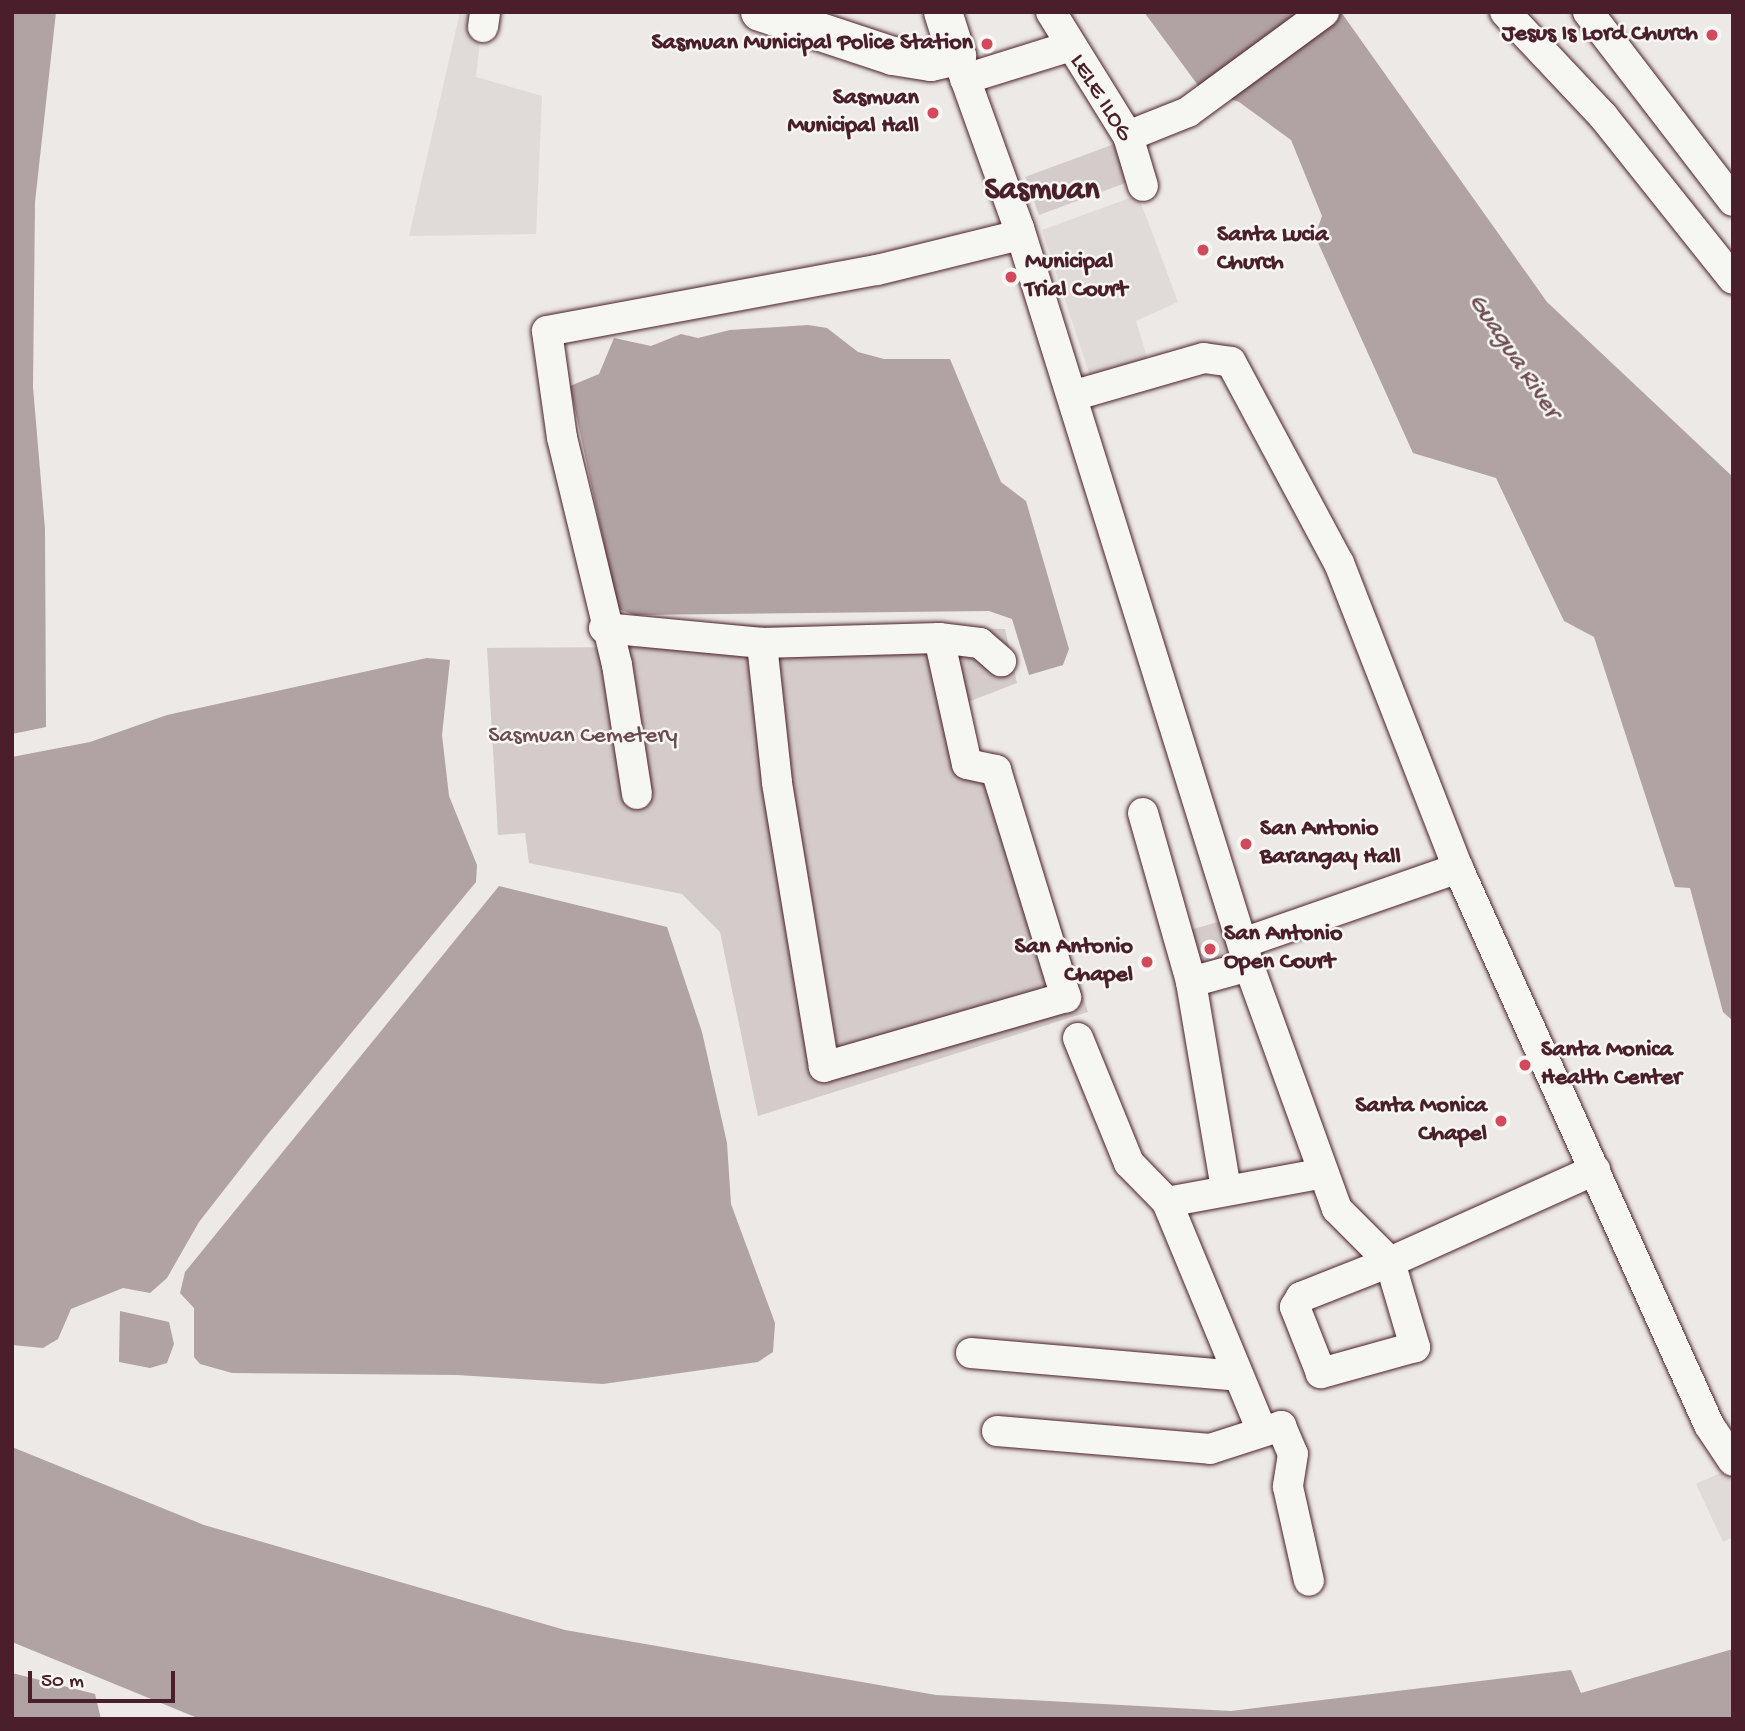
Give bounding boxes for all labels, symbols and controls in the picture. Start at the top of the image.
place label: Jesus Is Lord Church [1502,21,1698,49]
marker: Jesus Is Lord Church [1704,27,1720,43]
place label: Sasmuan Municipal Police Station [651,30,973,58]
marker: Sasmuan Municipal Police Station [979,36,995,52]
street label: LELE ILOG [1062,49,1138,147]
place label: Sasmuan Municipal Hall [787,85,919,141]
marker: Sasmuan Municipal Hall [925,105,941,121]
district label: Sasmuan [984,172,1100,210]
place label: Santa Lucia Church [1217,222,1328,278]
marker: Santa Lucia Church [1195,242,1211,258]
place label: Municipal Trial Court [1025,249,1127,305]
marker: Municipal Trial Court [1003,269,1019,285]
water label: Guagua River [1460,289,1566,425]
park label: Sasmuan Cemetery [488,723,678,751]
place label: San Antonio Barangay Hall [1260,816,1401,872]
marker: San Antonio Barangay Hall [1238,836,1254,852]
place label: San Antonio Open Court [1224,921,1342,977]
place label: San Antonio Chapel [1015,934,1133,990]
marker: San Antonio Open Court [1202,941,1218,957]
marker: San Antonio Chapel [1139,954,1155,970]
place label: Santa Monica Health Center [1541,1037,1682,1093]
marker: Santa Monica Health Center [1515,1055,1535,1075]
place label: Santa Monica Chapel [1355,1093,1487,1149]
marker: Santa Monica Chapel [1493,1113,1509,1129]
scale bar [32,1658,178,1702]
text: 50 m [41,1670,84,1695]

